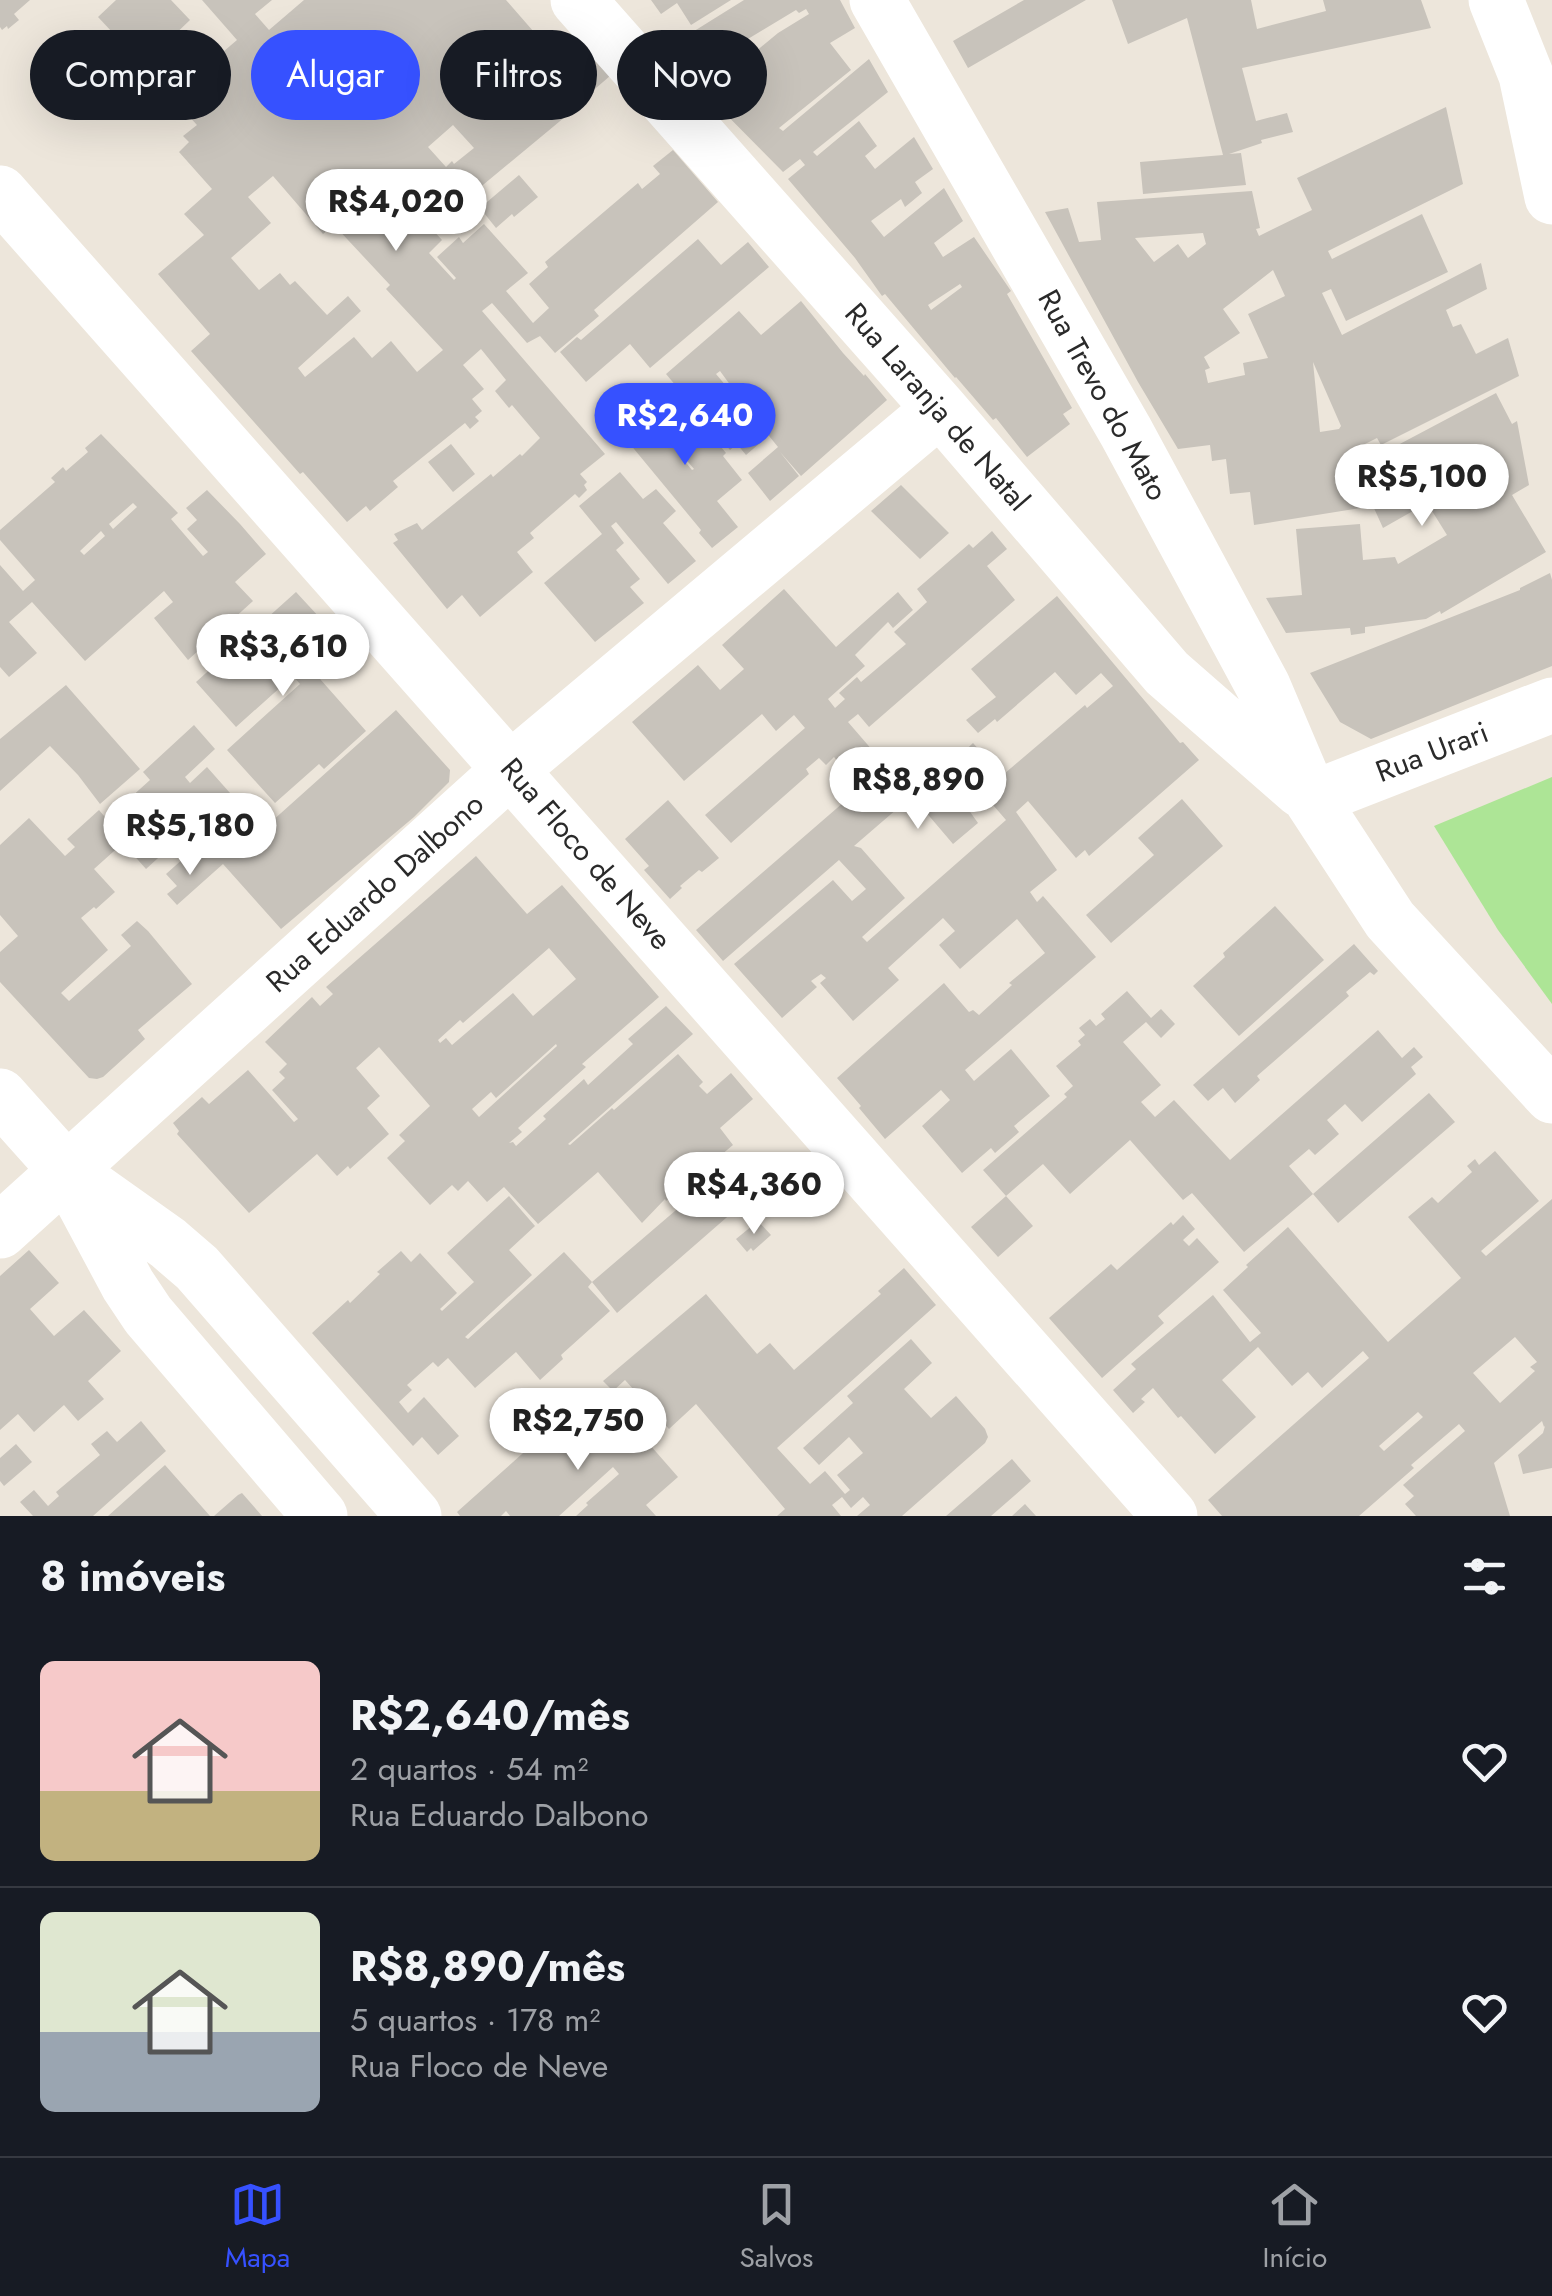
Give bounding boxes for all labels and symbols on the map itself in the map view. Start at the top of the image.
pin: R$4,020 [304,169,488,254]
street label: Rua Trevo do Mato [1028,281,1179,508]
street label: Rua Laranja de Natal [835,293,1040,520]
pin: R$2,640 [593,383,777,468]
pin: R$5,100 [1330,444,1514,529]
pin: R$3,610 [191,614,375,699]
street label: Rua Urari [1369,710,1494,793]
pin: R$8,890 [826,747,1010,832]
street label: Rua Floco de Neve [491,748,682,959]
street label: Rua Eduardo Dalbono [256,783,493,1002]
pin: R$5,180 [98,793,282,878]
pin: R$4,360 [662,1152,846,1237]
pin: R$2,750 [486,1388,670,1473]

